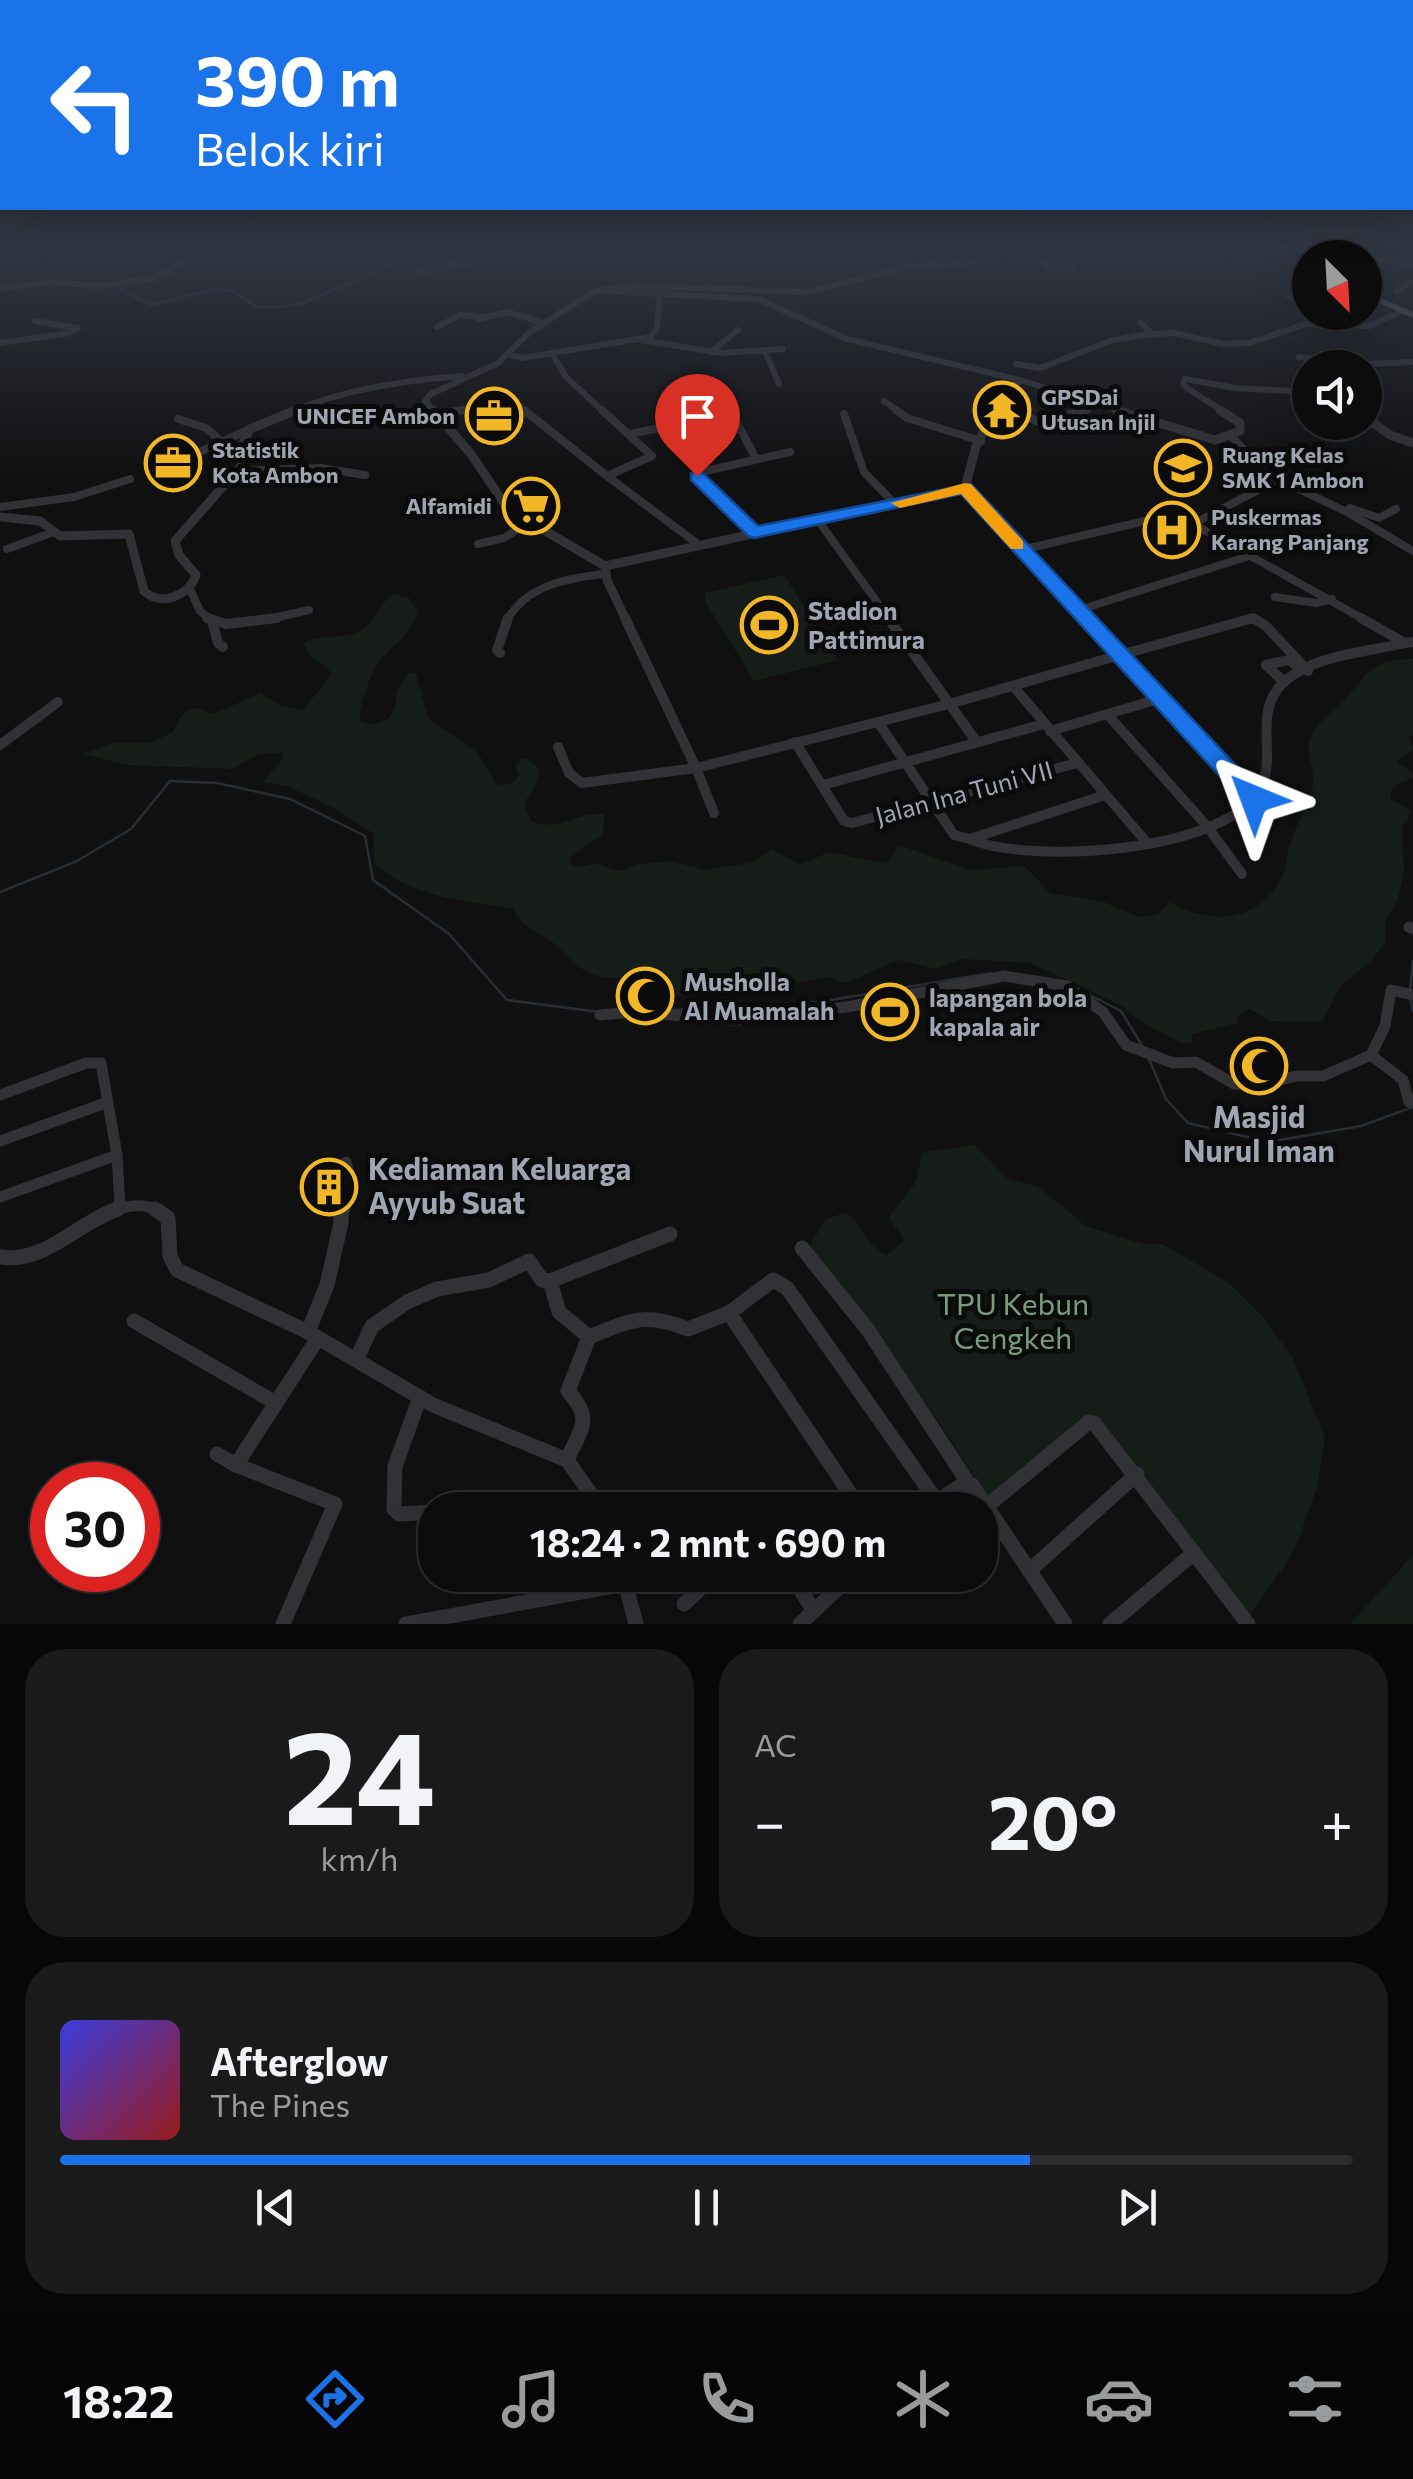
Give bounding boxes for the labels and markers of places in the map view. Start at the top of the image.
pin [655,374,740,477]
temple icon: GPSDai Utusan Injil [972,380,1032,440]
place label: GPSDai Utusan Injil [1041,383,1156,435]
office icon: UNICEF Ambon [464,386,524,446]
place label: UNICEF Ambon [297,402,455,429]
office icon: Statistik Kota Ambon [143,433,203,493]
place label: Statistik Kota Ambon [212,436,338,488]
school or university icon: Ruang Kelas SMK 1 Ambon [1153,438,1213,498]
place label: Ruang Kelas SMK 1 Ambon [1222,441,1364,493]
supermarket icon: Alfamidi [501,476,561,536]
place label: Alfamidi [405,492,492,519]
hospital icon: Puskermas Karang Panjang [1142,500,1202,560]
place label: Puskermas Karang Panjang [1211,503,1369,555]
sports icon: Stadion Pattimura [739,595,799,655]
place label: Stadion Pattimura [808,595,925,654]
mosque icon: Musholla Al Muamalah [615,966,675,1026]
place label: Musholla Al Muamalah [684,966,834,1025]
sports icon: lapangan bola kapala air [860,982,920,1042]
place label: lapangan bola kapala air [929,982,1087,1041]
mosque icon: Masjid Nurul Iman [1229,1036,1289,1096]
place label: Masjid Nurul Iman [1183,1097,1335,1168]
place label: Kediaman Keluarga Ayyub Suat [368,1149,631,1220]
building icon: Kediaman Keluarga Ayyub Suat [299,1157,359,1217]

